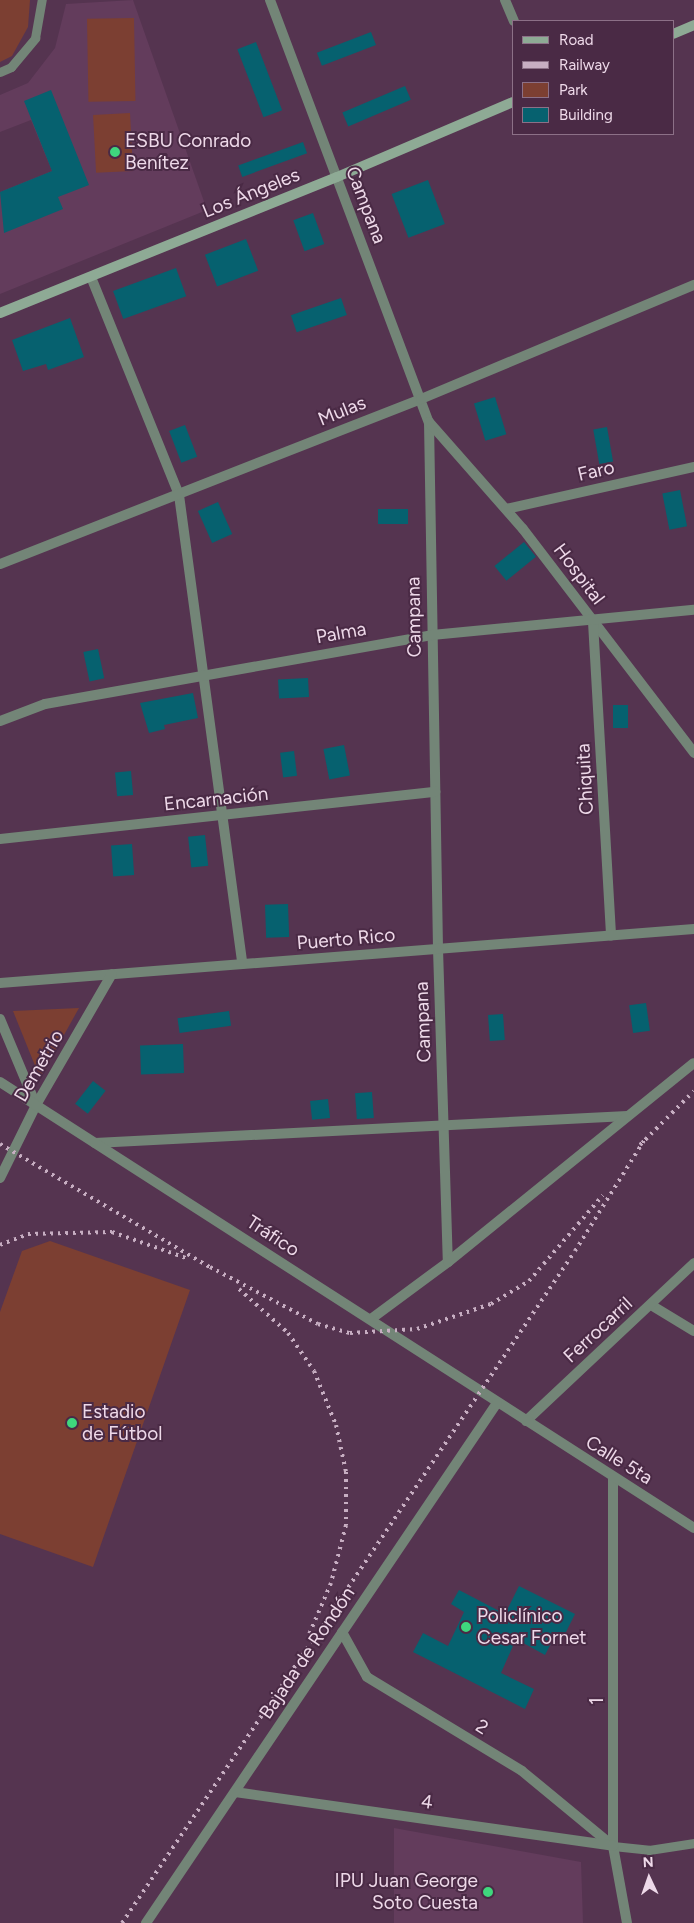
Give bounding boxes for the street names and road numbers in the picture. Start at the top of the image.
street label: Los Ángeles [199,163,303,223]
street label: Campana [341,163,391,247]
street label: Mulas [315,391,369,431]
street label: Faro [575,456,617,486]
street label: Hospital [549,539,609,609]
street label: Campana [402,576,426,658]
street label: Palma [314,617,368,649]
street label: Chiquita [572,743,598,815]
street label: Encarnación [163,782,269,816]
street label: Puerto Rico [296,923,396,955]
street label: Campana [410,981,436,1063]
street label: Demetrio [9,1026,69,1106]
street label: Tráfico [242,1211,304,1261]
street label: Ferrocarril [559,1292,637,1368]
street label: Calle 5ta [581,1431,657,1489]
street label: Bajada de Rondón [254,1583,360,1723]
street label: 1 [586,1697,608,1705]
street label: 2 [472,1714,492,1740]
street label: 4 [420,1790,434,1814]

